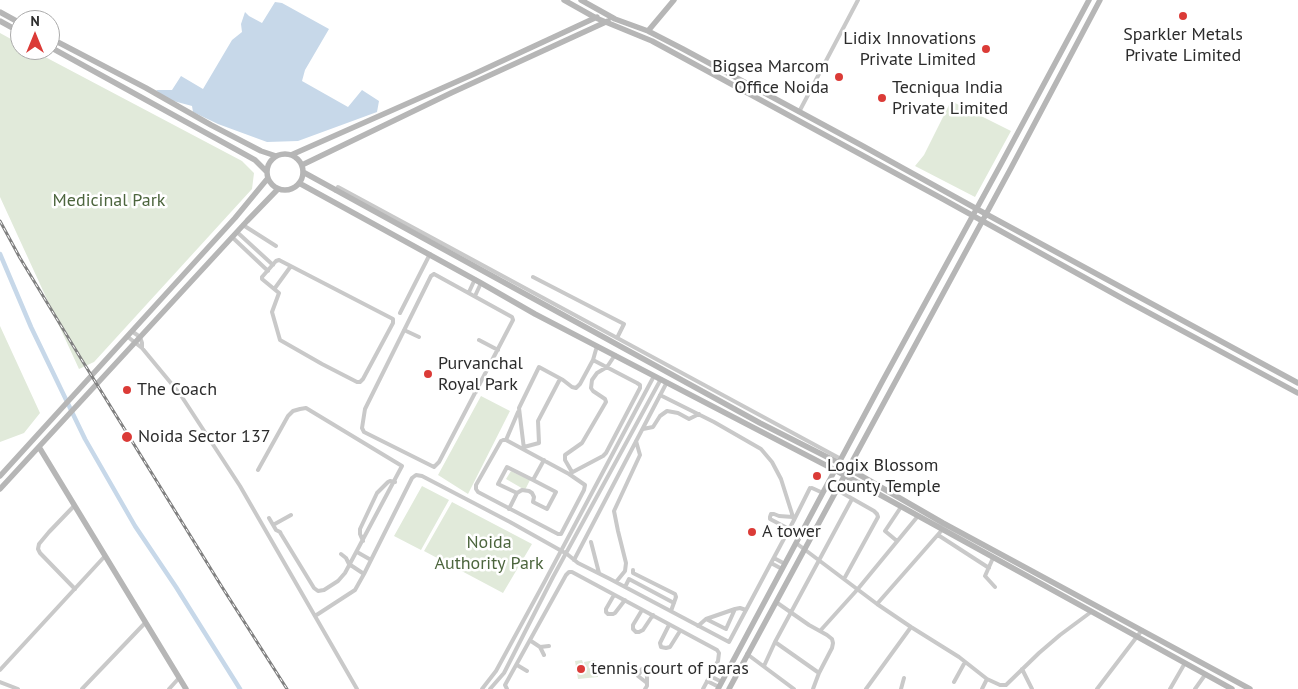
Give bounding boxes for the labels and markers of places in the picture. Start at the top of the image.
marker: Sparkler Metals Private Limited [1177,10,1189,22]
place label: Sparkler Metals Private Limited [1123,24,1243,66]
place label: Lidix Innovations Private Limited [843,28,976,70]
marker: Lidix Innovations Private Limited [980,43,992,55]
place label: Bigsea Marcom Office Noida [712,56,829,98]
marker: Bigsea Marcom Office Noida [833,71,845,83]
place label: Tecniqua India Private Limited [892,77,1008,120]
marker: Tecniqua India Private Limited [876,92,888,104]
place label: Purvanchal Royal Park [438,353,523,396]
marker: Purvanchal Royal Park [422,368,434,380]
place label: The Coach [137,379,217,401]
marker: The Coach [121,384,133,396]
place label: Noida Sector 137 [138,426,271,448]
marker: Noida Sector 137 [120,430,134,444]
place label: Logix Blossom County Temple [827,455,941,498]
marker: Logix Blossom County Temple [811,470,823,482]
place label: A tower [762,521,821,543]
marker: A tower [746,526,758,538]
place label: tennis court of paras [591,658,749,680]
marker: tennis court of paras [575,663,587,675]

